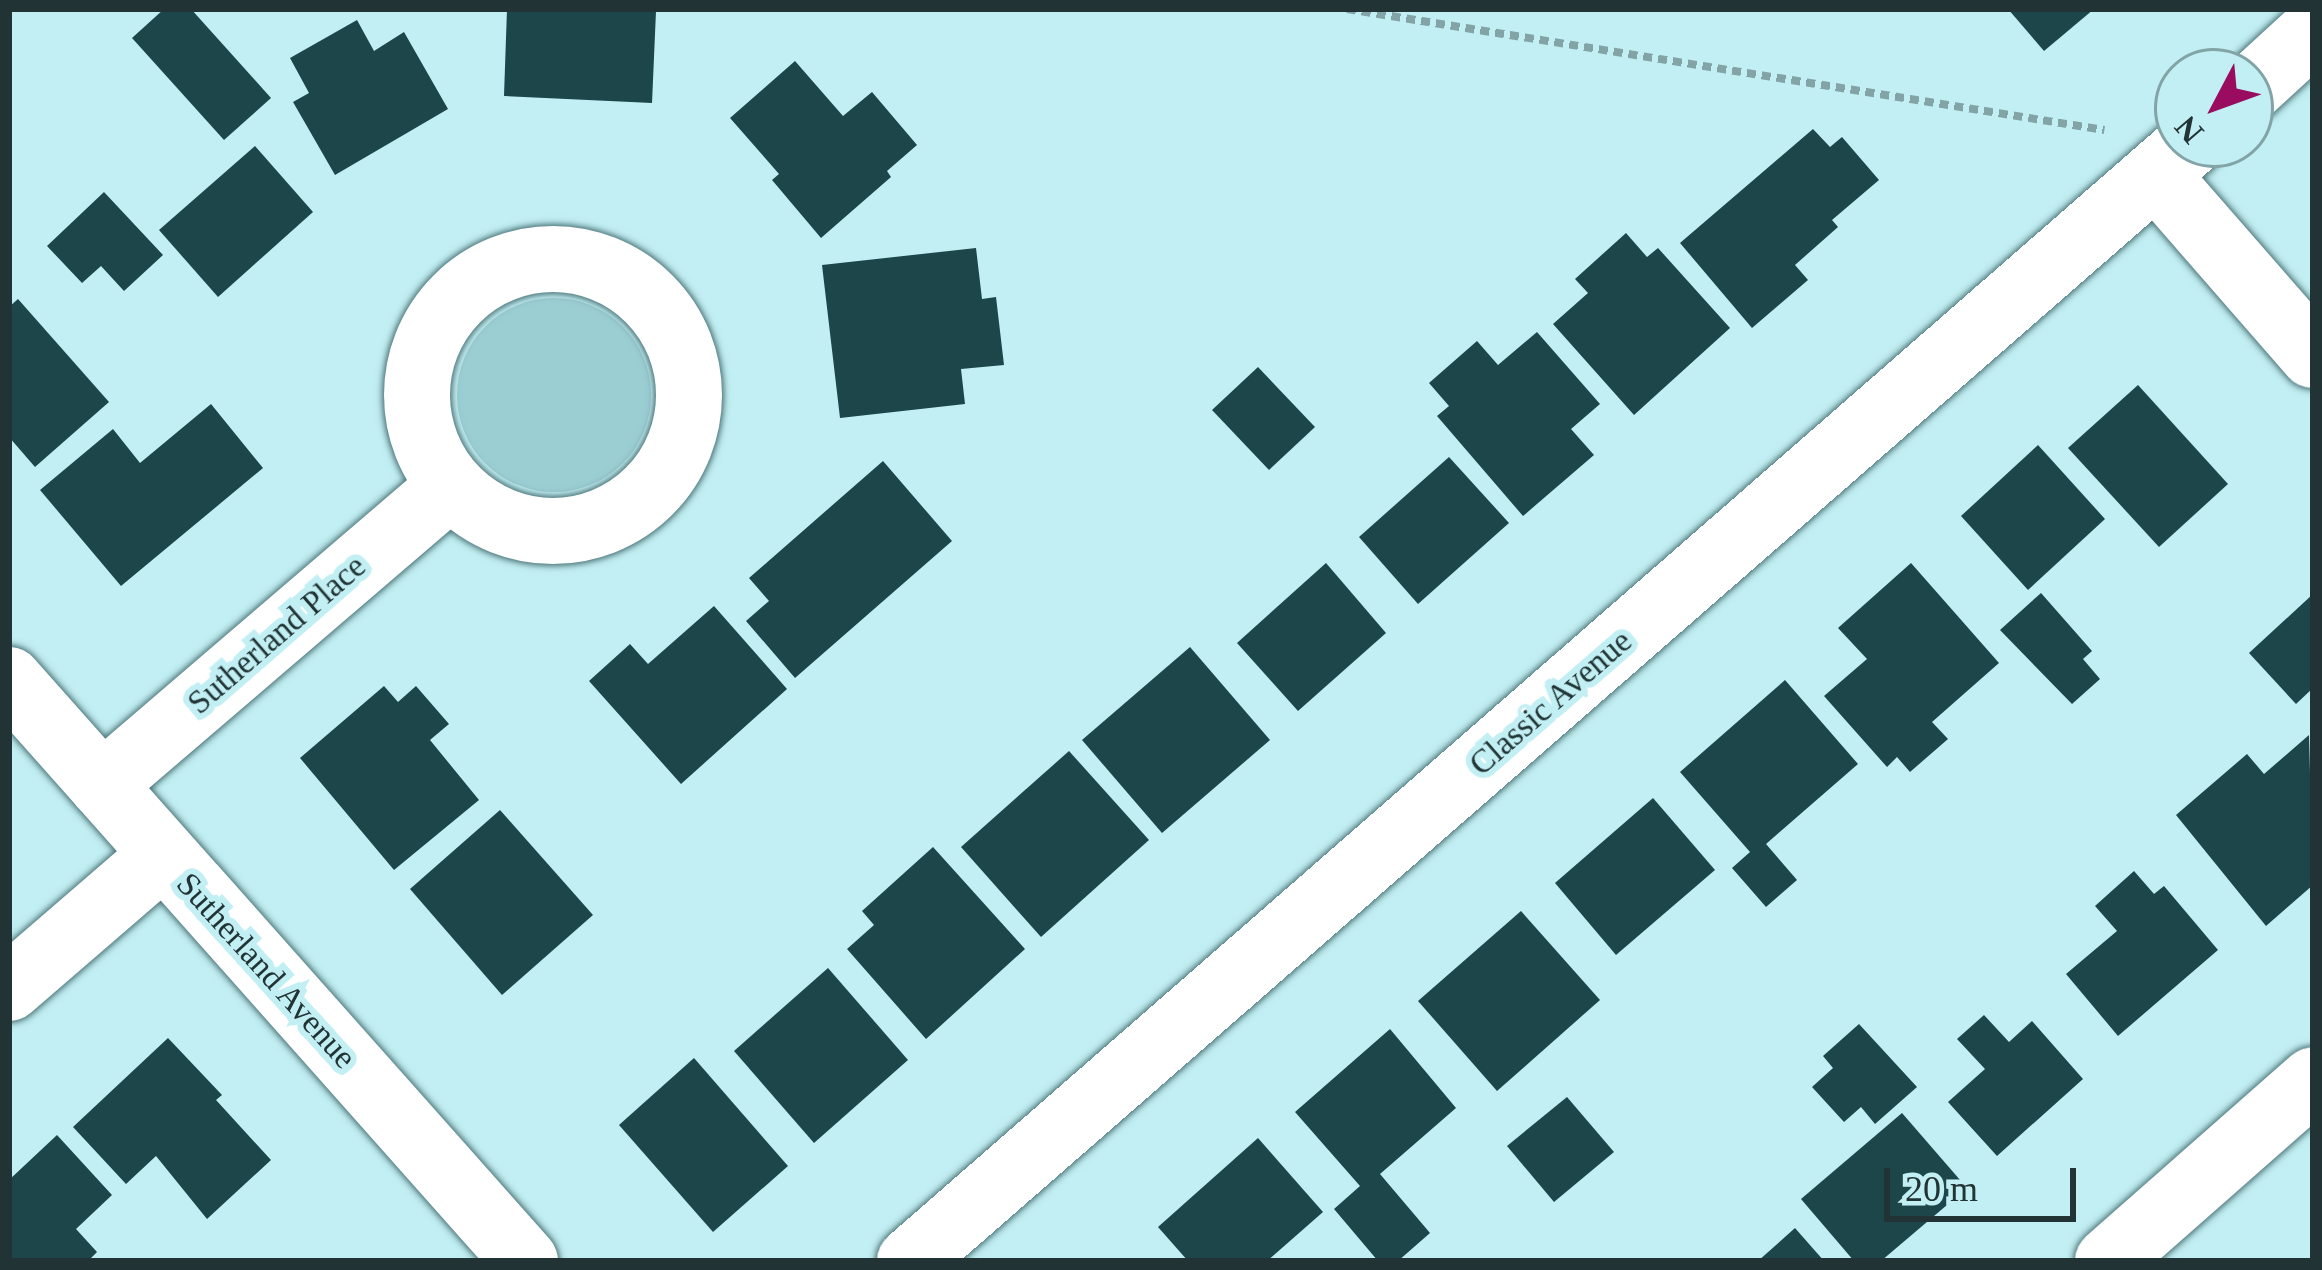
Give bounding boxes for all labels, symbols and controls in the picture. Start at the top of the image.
north arrow [2154,48,2274,168]
text: N [2168,109,2211,150]
street label: Sutherland Place [180,547,374,723]
street label: Classic Avenue [1461,621,1641,785]
street label: Sutherland Avenue [167,864,365,1078]
scale bar [1890,1144,2082,1218]
text: 20 m [1905,1169,1978,1209]

